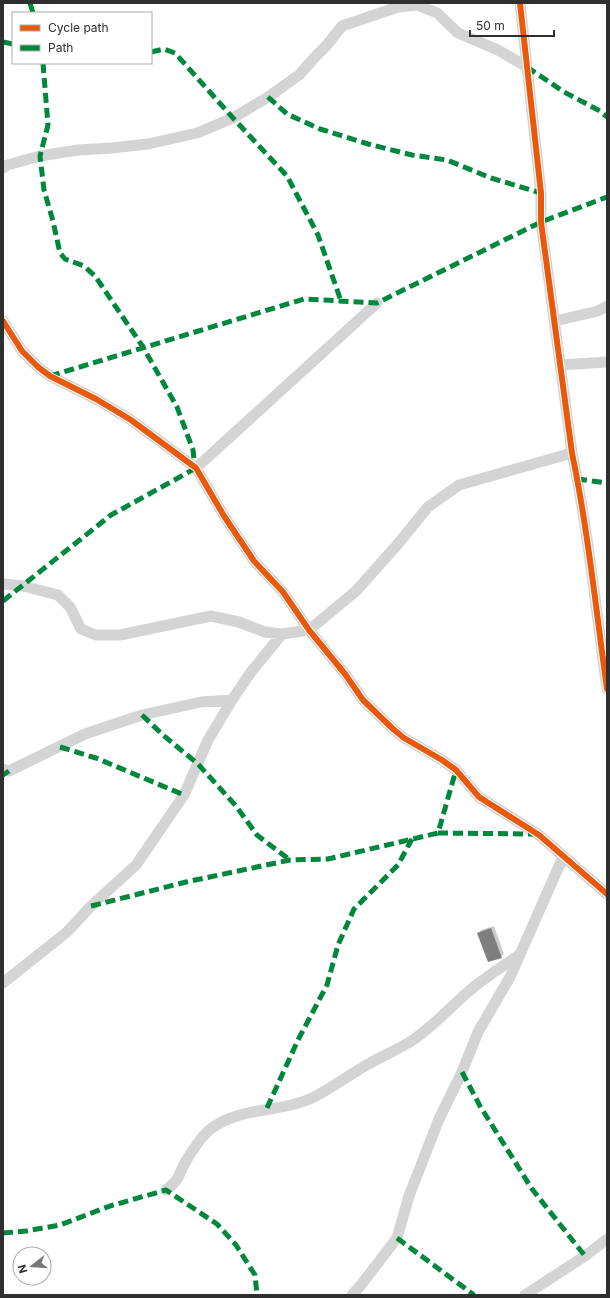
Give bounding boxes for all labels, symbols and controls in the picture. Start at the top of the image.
legend [12,12,152,64]
scale bar [470,12,554,38]
text: 50 m [476,18,505,33]
text: Cycle path [48,20,109,35]
text: Path [48,40,73,55]
north arrow [12,1246,52,1286]
text: N [15,1263,30,1275]

